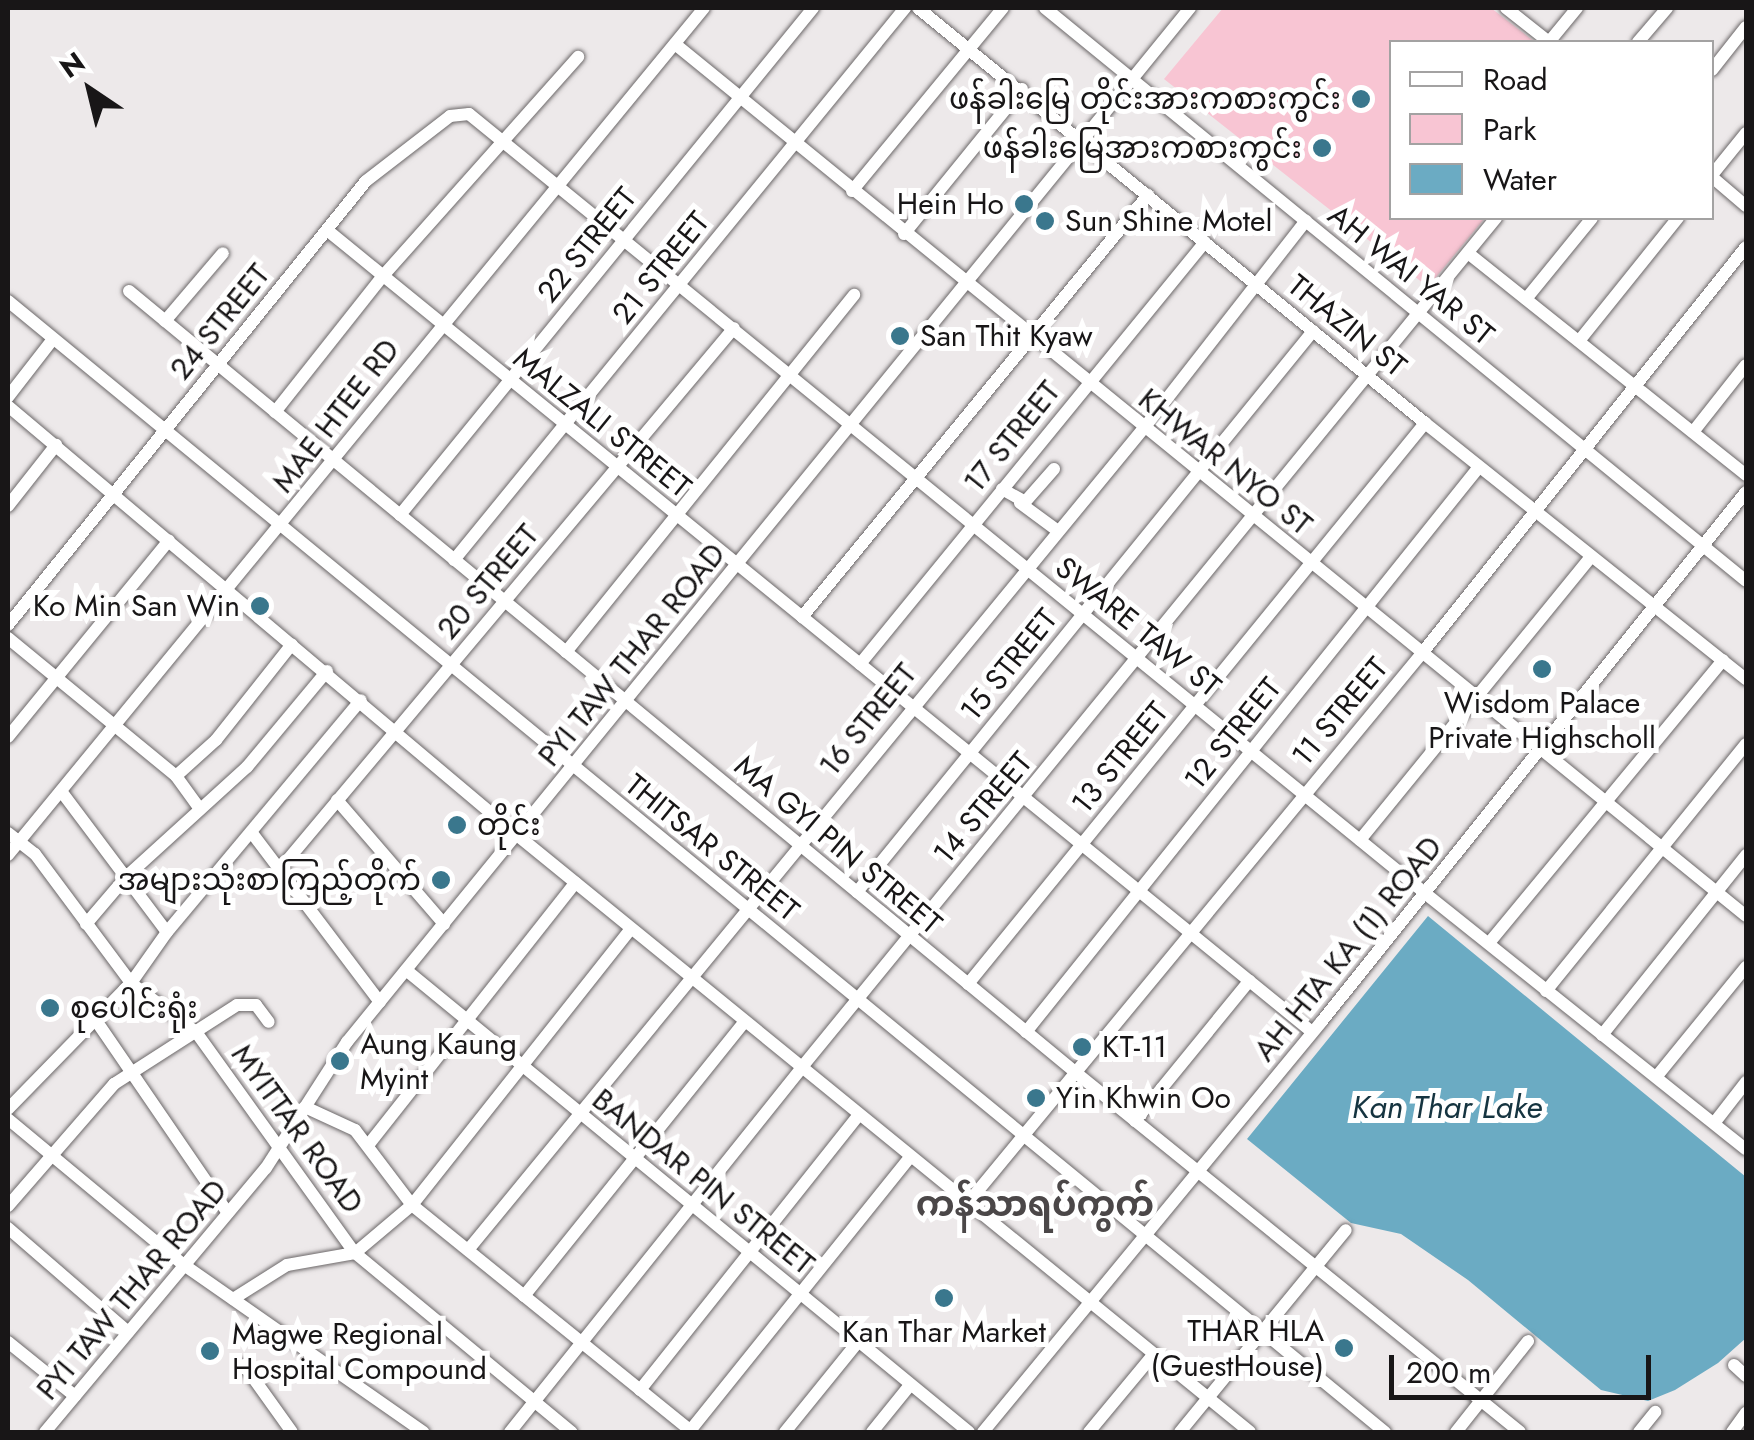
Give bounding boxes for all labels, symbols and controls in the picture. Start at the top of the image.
north arrow [40,40,140,140]
legend [1389,40,1714,220]
text: N [52,42,93,88]
text: Road [1483,58,1548,101]
place label: ဖန်ခါးမြေ တိုင်းအားကစားကွင်း [949,81,1341,117]
marker: ဖန်ခါးမြေ တိုင်းအားကစားကွင်း [1350,88,1372,110]
text: Park [1483,108,1536,151]
place label: ဖန်ခါးမြေအားကစားကွင်း [983,130,1302,166]
marker: ဖန်ခါးမြေအားကစားကွင်း [1311,137,1333,159]
text: Water [1483,158,1557,201]
street label: 22 STREET [530,180,644,310]
place label: Hein Ho [897,186,1004,222]
marker: Hein Ho [1013,193,1035,215]
street label: AH WAI YAR ST [1321,197,1501,353]
place label: Sun Shine Motel [1065,203,1272,239]
street label: 21 STREET [605,205,717,331]
marker: Sun Shine Motel [1034,210,1056,232]
street label: 24 STREET [163,257,277,387]
street label: THAZIN ST [1281,267,1413,385]
place label: San Thit Kyaw [920,318,1093,354]
marker: San Thit Kyaw [889,325,911,347]
street label: MAE HTEE RD [265,332,407,500]
street label: MALZALI STREET [506,340,698,506]
street label: 17 STREET [956,374,1068,500]
street label: KHWAR NYO ST [1131,381,1319,543]
street label: 20 STREET [430,517,546,647]
street label: PYI TAW THAR ROAD [531,536,733,774]
street label: SWARE TAW ST [1048,549,1228,705]
place label: Ko Min San Win [33,588,240,624]
marker: Ko Min San Win [249,595,271,617]
street label: 15 STREET [953,602,1065,728]
street label: 11 STREET [1284,651,1396,773]
street label: 16 STREET [812,657,924,783]
marker: Wisdom Palace Private Highscholl [1531,658,1553,680]
street label: 12 STREET [1177,671,1289,797]
place label: Wisdom Palace Private Highscholl [1428,685,1656,756]
street label: 13 STREET [1064,695,1176,821]
street label: 14 STREET [926,745,1040,871]
street label: MA GYI PIN STREET [727,748,949,942]
street label: THITSAR STREET [618,767,806,929]
place label: တိုင်း [477,807,541,843]
marker: တိုင်း [446,814,468,836]
street label: AH HTA KA (1) ROAD [1247,830,1449,1068]
place label: အများသုံးစာကြည့်တိုက် [118,862,421,898]
marker: အများသုံးစာကြည့်တိုက် [430,869,452,891]
place label: စုပေါင်းရုံး [70,990,198,1026]
marker: စုပေါင်းရုံး [39,997,61,1019]
place label: Aung Kaung Myint [360,1026,517,1096]
place label: KT-11 [1102,1029,1167,1065]
marker: KT-11 [1071,1036,1093,1058]
street label: MYITTAR ROAD [224,1038,370,1220]
marker: Aung Kaung Myint [329,1050,351,1072]
place label: Yin Khwin Oo [1056,1080,1231,1116]
street label: BANDAR PIN STREET [585,1082,821,1282]
marker: Yin Khwin Oo [1025,1087,1047,1109]
water label: Kan Thar Lake [1352,1088,1542,1126]
street label: PYI TAW THAR ROAD [30,1173,234,1407]
district label: ကန်သာရပ်ကွက် [916,1183,1154,1225]
marker: Kan Thar Market [933,1287,955,1309]
place label: THAR HLA (GuestHouse) [1151,1313,1324,1384]
place label: Kan Thar Market [842,1314,1046,1350]
place label: Magwe Regional Hospital Compound [232,1316,487,1386]
scale bar [1394,1335,1656,1397]
marker: THAR HLA (GuestHouse) [1333,1337,1355,1359]
marker: Magwe Regional Hospital Compound [197,1338,223,1364]
text: 200 m [1406,1351,1491,1394]

